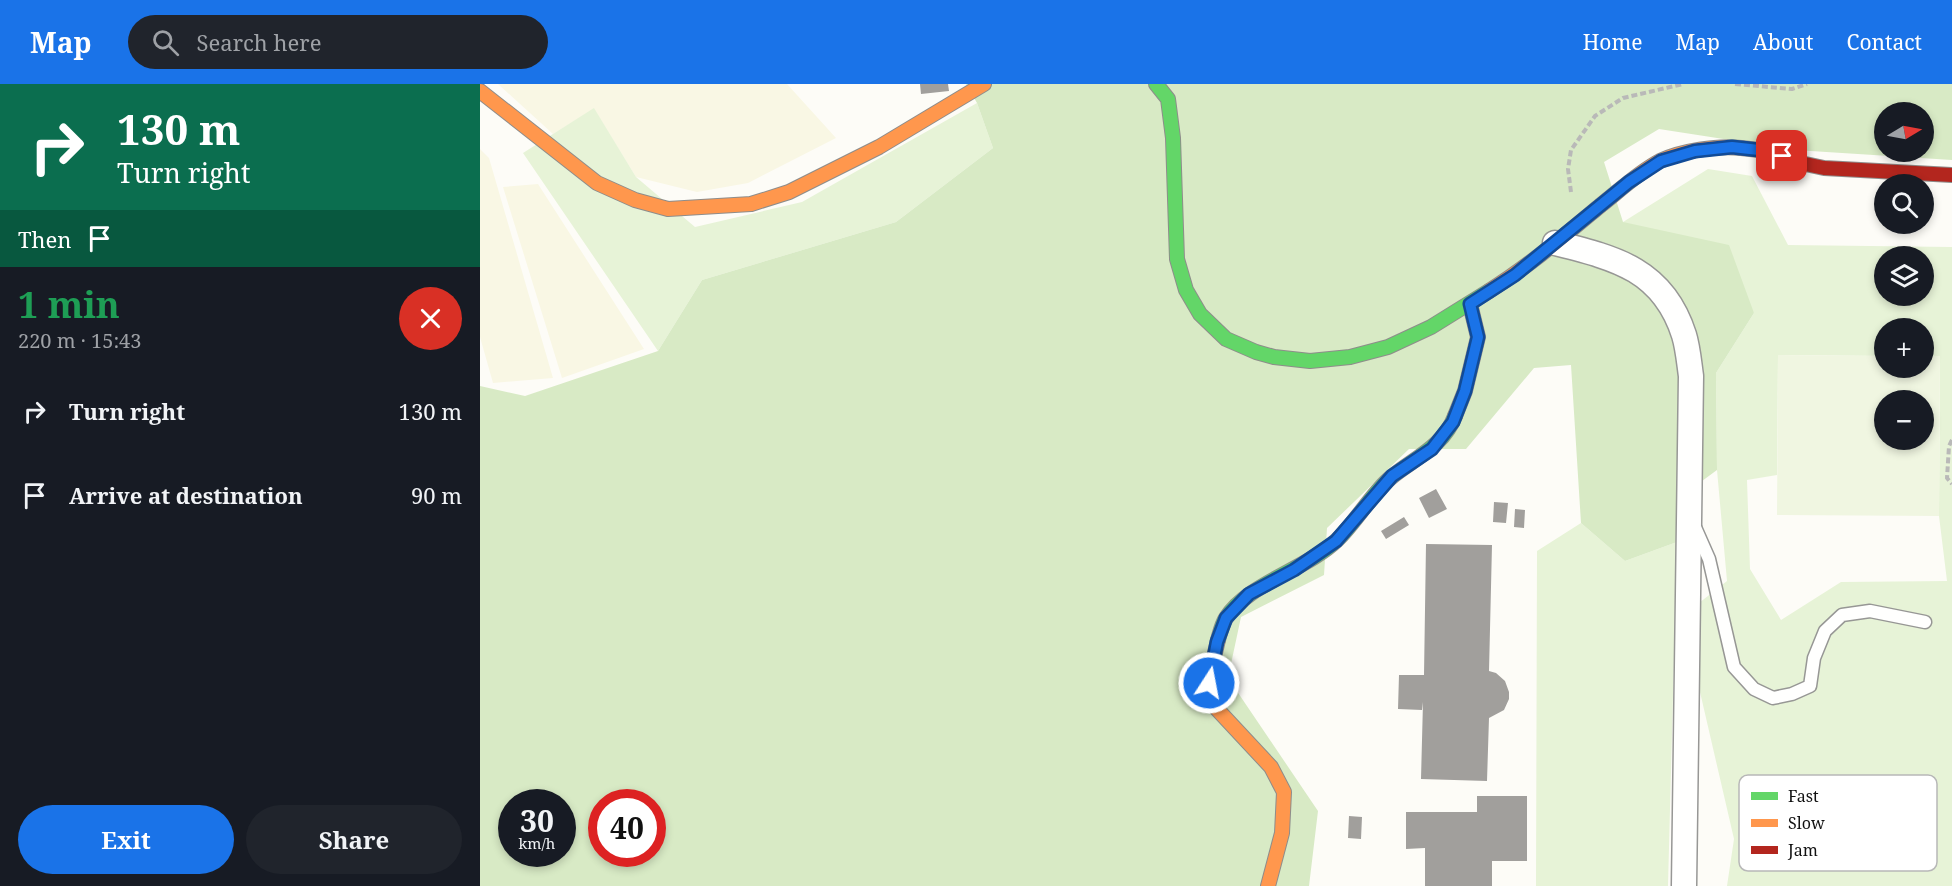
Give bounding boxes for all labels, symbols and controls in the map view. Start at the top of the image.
search box [128,15,548,69]
text: Map [30,23,92,61]
icon: search [149,26,182,59]
text: Search here [197,27,321,57]
text: Home [1583,28,1643,56]
text: Map [1676,28,1720,56]
text: About [1753,28,1814,56]
text: Contact [1847,28,1922,56]
text: 130 m [117,100,241,157]
north arrow [1874,102,1934,162]
map controls [1874,102,1934,450]
icon: right [18,108,96,186]
pin [1756,130,1807,181]
icon: arrive [1765,139,1798,172]
text: Turn right [117,154,250,191]
button: search [1874,174,1934,234]
icon: arrive [83,222,116,255]
text: Then [18,224,71,254]
button: layers [1874,246,1934,306]
text: 1 min [18,280,120,329]
button: close [399,287,462,350]
button: + [1874,318,1934,378]
text: 220 m · 15:43 [18,327,141,354]
button: − [1874,390,1934,450]
icon: right [18,395,51,428]
text: Turn right [69,396,185,426]
text: 130 m [399,396,462,426]
icon: arrive [18,479,51,512]
text: Arrive at destination [69,480,303,510]
text: 90 m [411,480,462,510]
position arrow [1177,651,1241,715]
legend [1739,775,1937,871]
text: Fast [1788,785,1819,807]
speed limit sign: 40 [588,789,666,867]
text: 30 [520,800,554,841]
button: Exit [18,805,234,874]
button: Share [246,805,462,874]
text: Slow [1788,812,1825,834]
text: km/h [519,833,555,853]
text: Jam [1787,839,1818,861]

